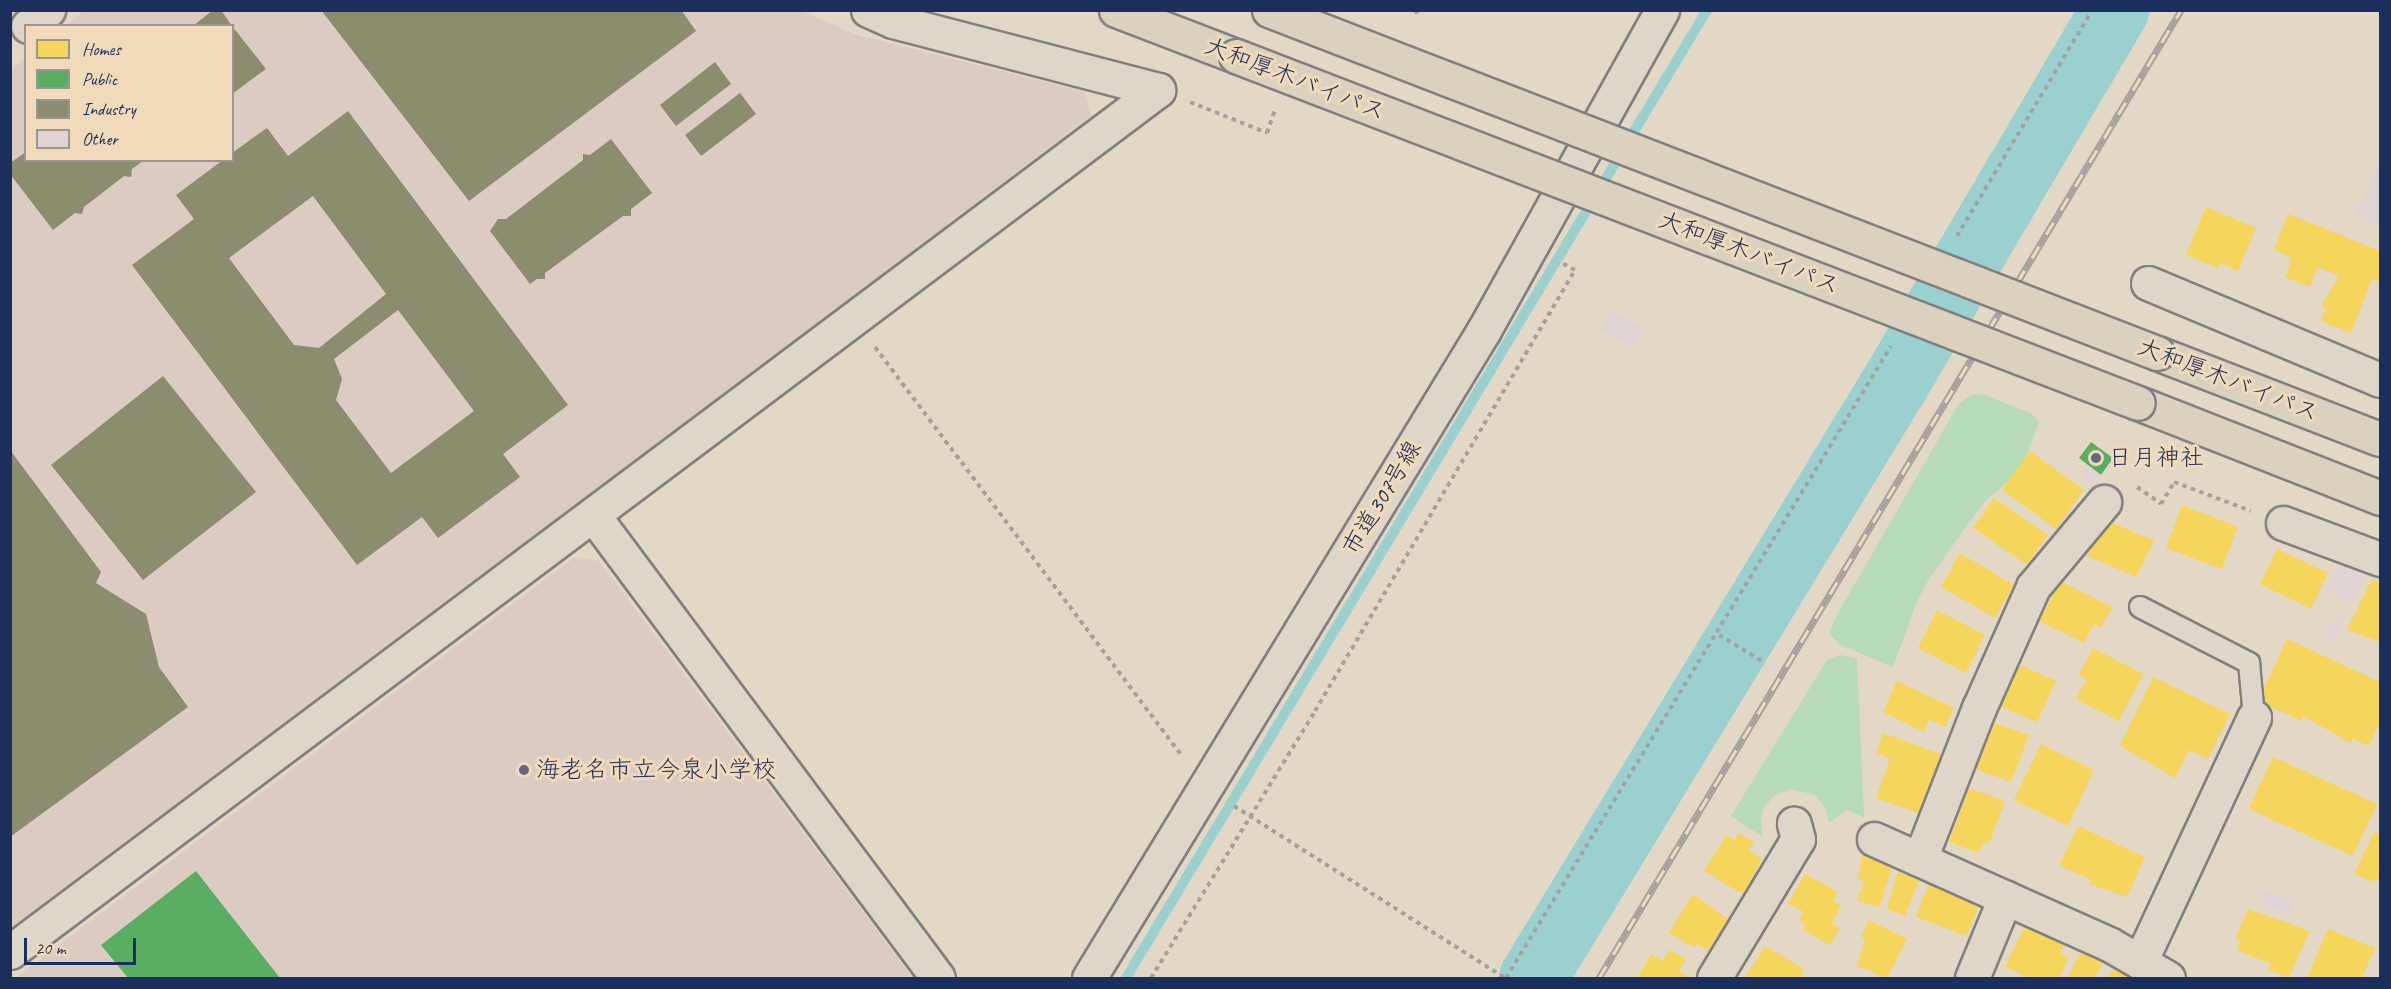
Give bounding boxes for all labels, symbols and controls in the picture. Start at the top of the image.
legend [24,24,234,162]
street label: 大和厚木バイパス [1200,31,1390,127]
text: Homes [82,38,121,60]
text: Public [82,68,117,90]
text: Industry [82,98,136,120]
text: Other [82,128,118,150]
street label: 大和厚木バイパス [1654,205,1844,301]
street label: 大和厚木バイパス [2133,332,2323,428]
street label: 市道307号線 [1337,436,1427,560]
place label: 日月神社 [2108,444,2204,472]
marker: 日月神社 [2089,451,2103,465]
place label: 海老名市立今泉小学校 [536,756,776,784]
marker: 海老名市立今泉小学校 [517,763,531,777]
scale bar [27,926,140,964]
text: 20 m [35,937,66,959]

